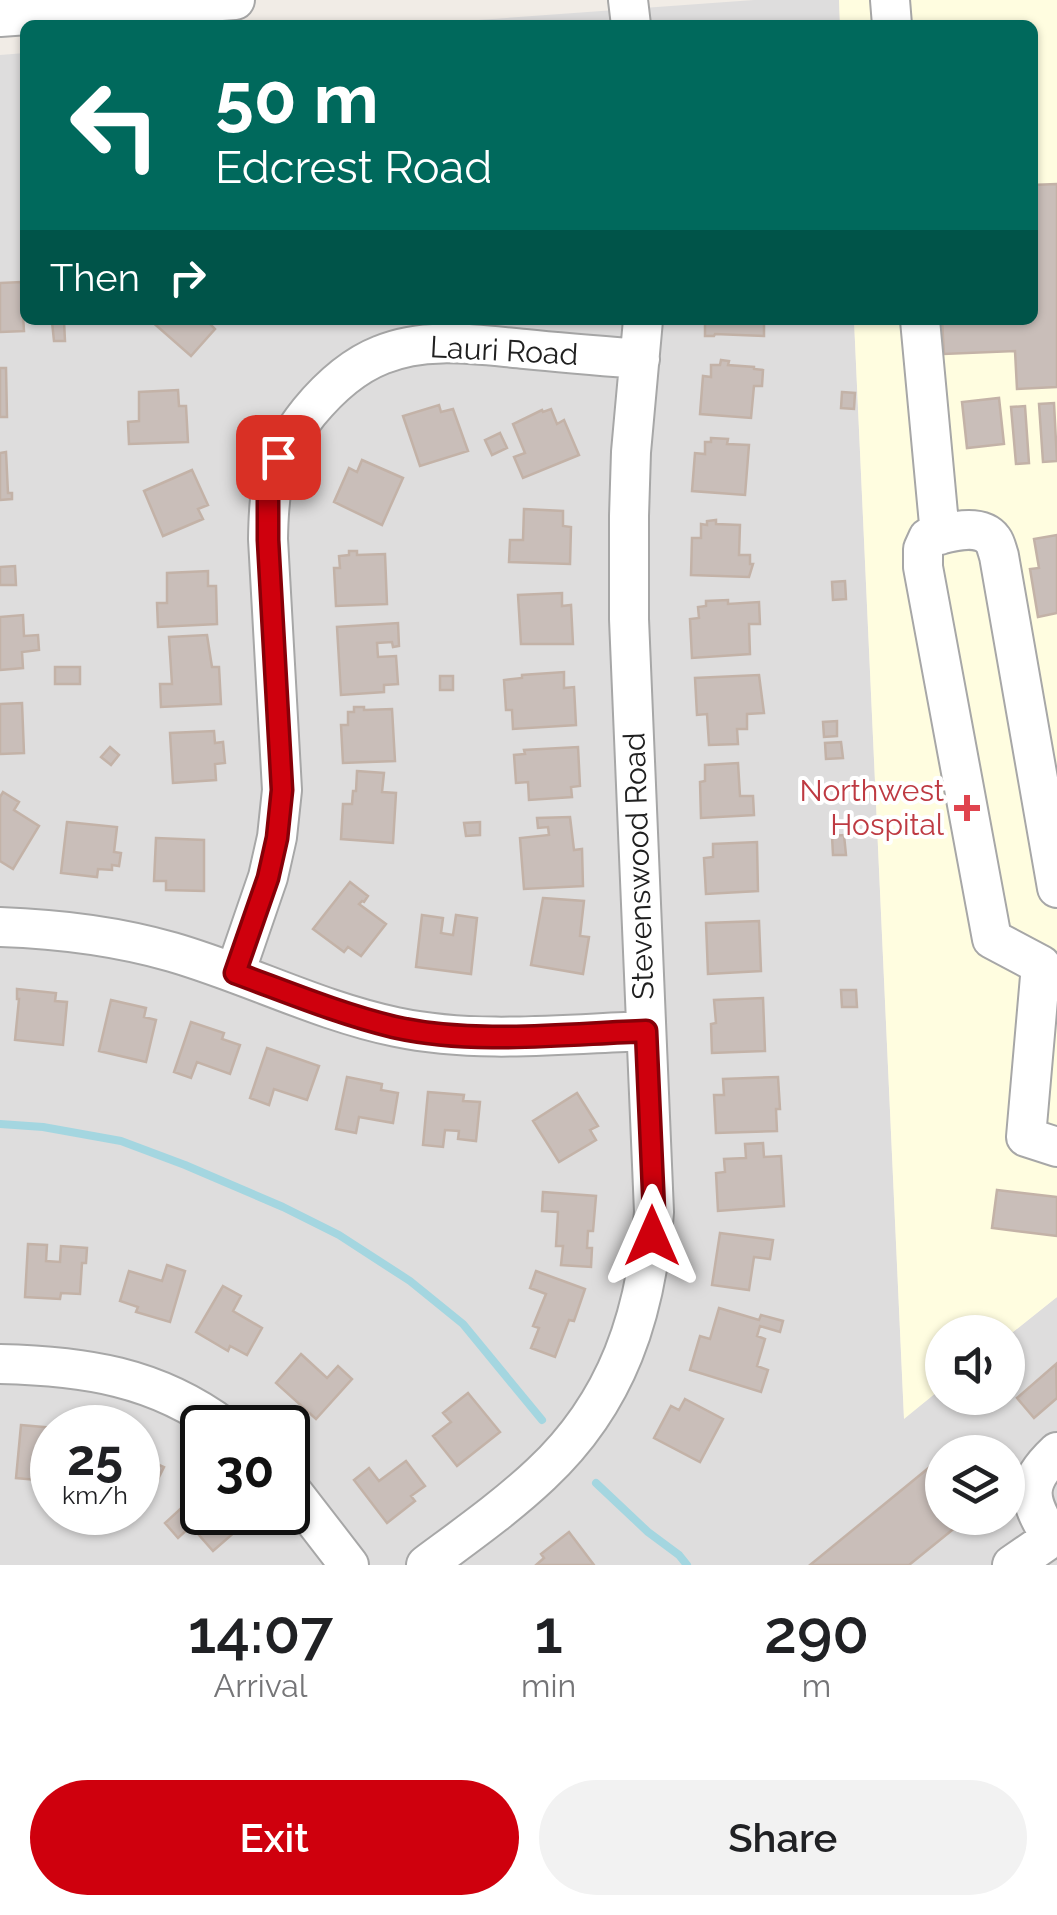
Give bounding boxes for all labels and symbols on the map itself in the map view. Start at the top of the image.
street label: Lauri Road [429,329,579,372]
pin [236,415,321,500]
street label: Stevenswood Road [616,732,661,1000]
place label: Northwest Hospital [800,773,945,842]
marker: Northwest Hospital [954,795,980,821]
position arrow [600,1184,704,1288]
speed limit sign: 30 [180,1405,310,1535]

